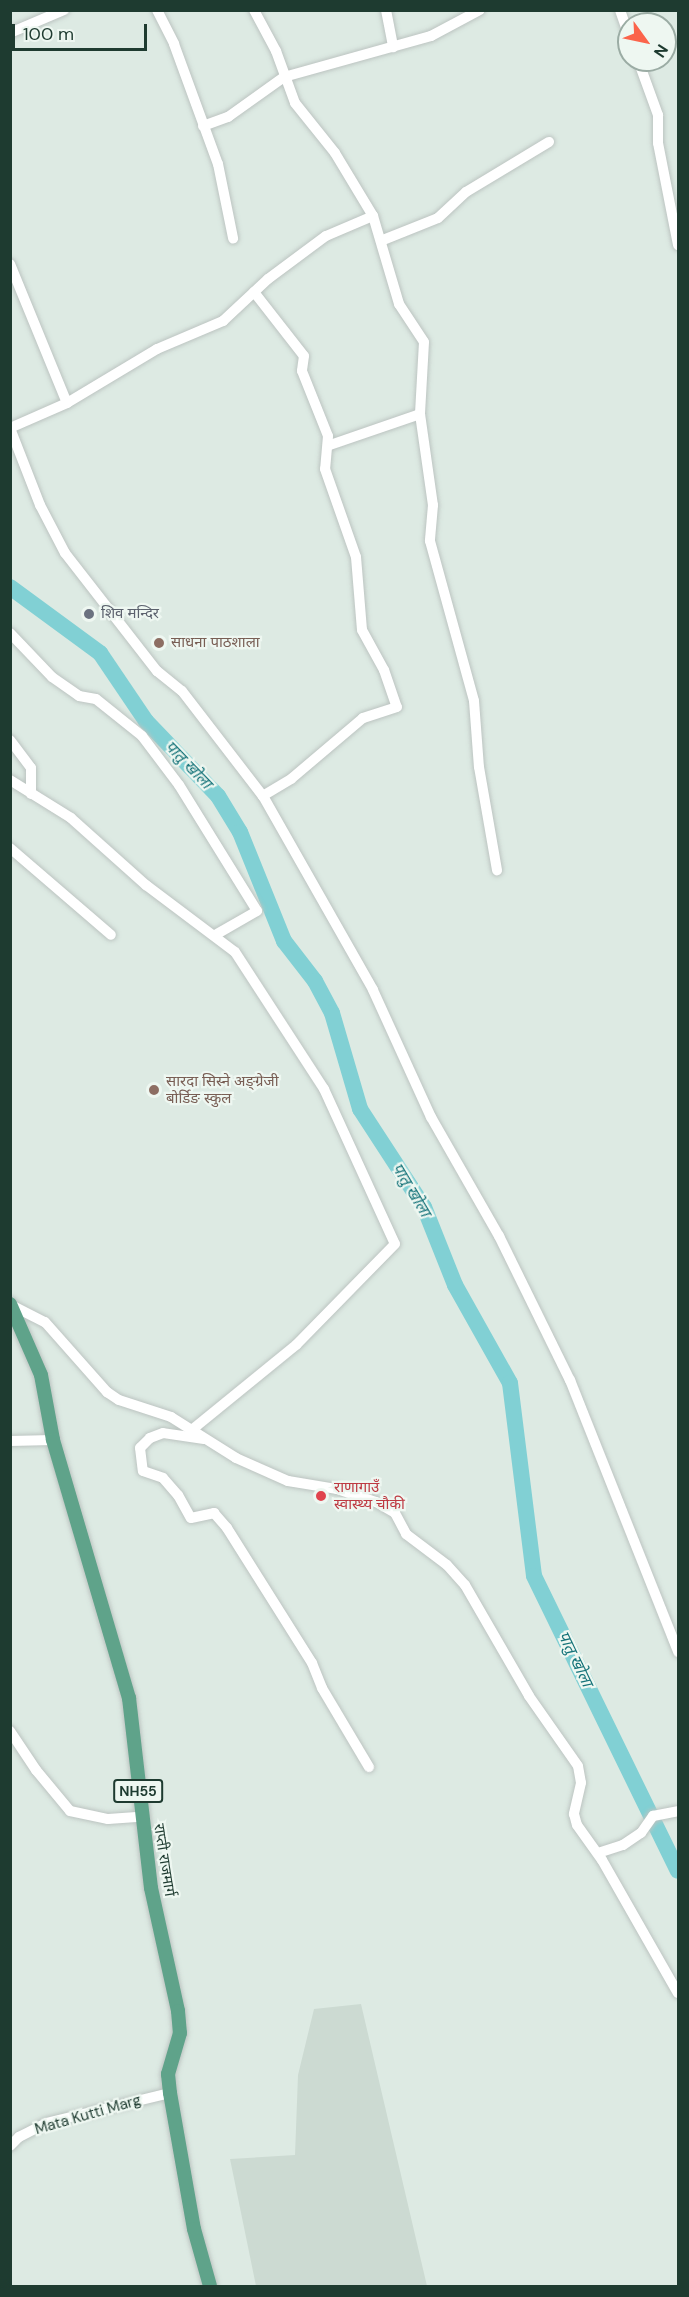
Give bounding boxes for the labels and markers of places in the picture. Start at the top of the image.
place label: शिव मन्दिर [101,605,159,623]
marker: शिव मन्दिर [82,607,96,621]
place label: साधना पाठशाला [171,634,260,652]
marker: साधना पाठशाला [152,636,166,650]
place label: सारदा सिस्ने अङ्ग्रेजी बोर्डिङ स्कुल [166,1072,279,1107]
marker: सारदा सिस्ने अङ्ग्रेजी बोर्डिङ स्कुल [147,1083,161,1097]
place label: राणागाउँ स्वास्थ्य चौकी [334,1478,405,1513]
marker: राणागाउँ स्वास्थ्य चौकी [312,1487,330,1505]

